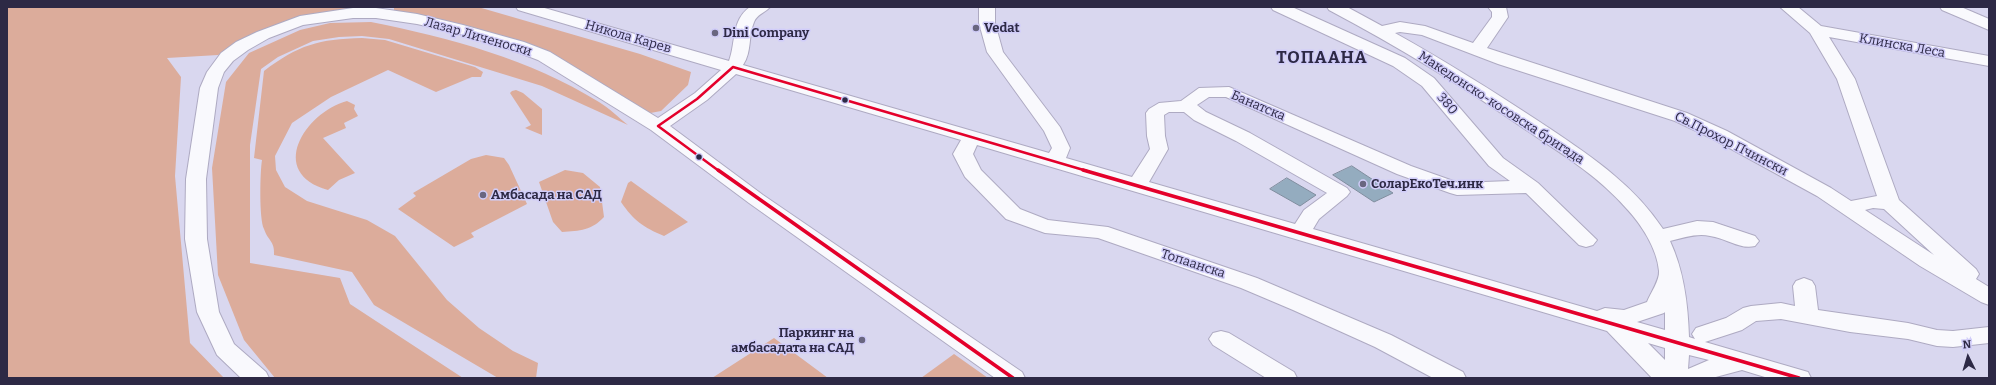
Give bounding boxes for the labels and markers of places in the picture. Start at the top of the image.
place label: Vedat [984,20,1020,36]
marker: Vedat [971,23,981,33]
place label: Dini Company [723,25,809,41]
marker: Dini Company [710,28,720,38]
unlabelled marker [840,95,850,105]
unlabelled marker [694,152,704,162]
place label: СоларЕкоТеч.инк [1371,176,1483,192]
marker: СоларЕкоТеч.инк [1358,179,1368,189]
place label: Амбасада на САД [491,187,602,203]
marker: Амбасада на САД [478,190,488,200]
place label: Паркинг на амбасадата на САД [731,325,854,356]
marker: Паркинг на амбасадата на САД [857,335,867,345]

